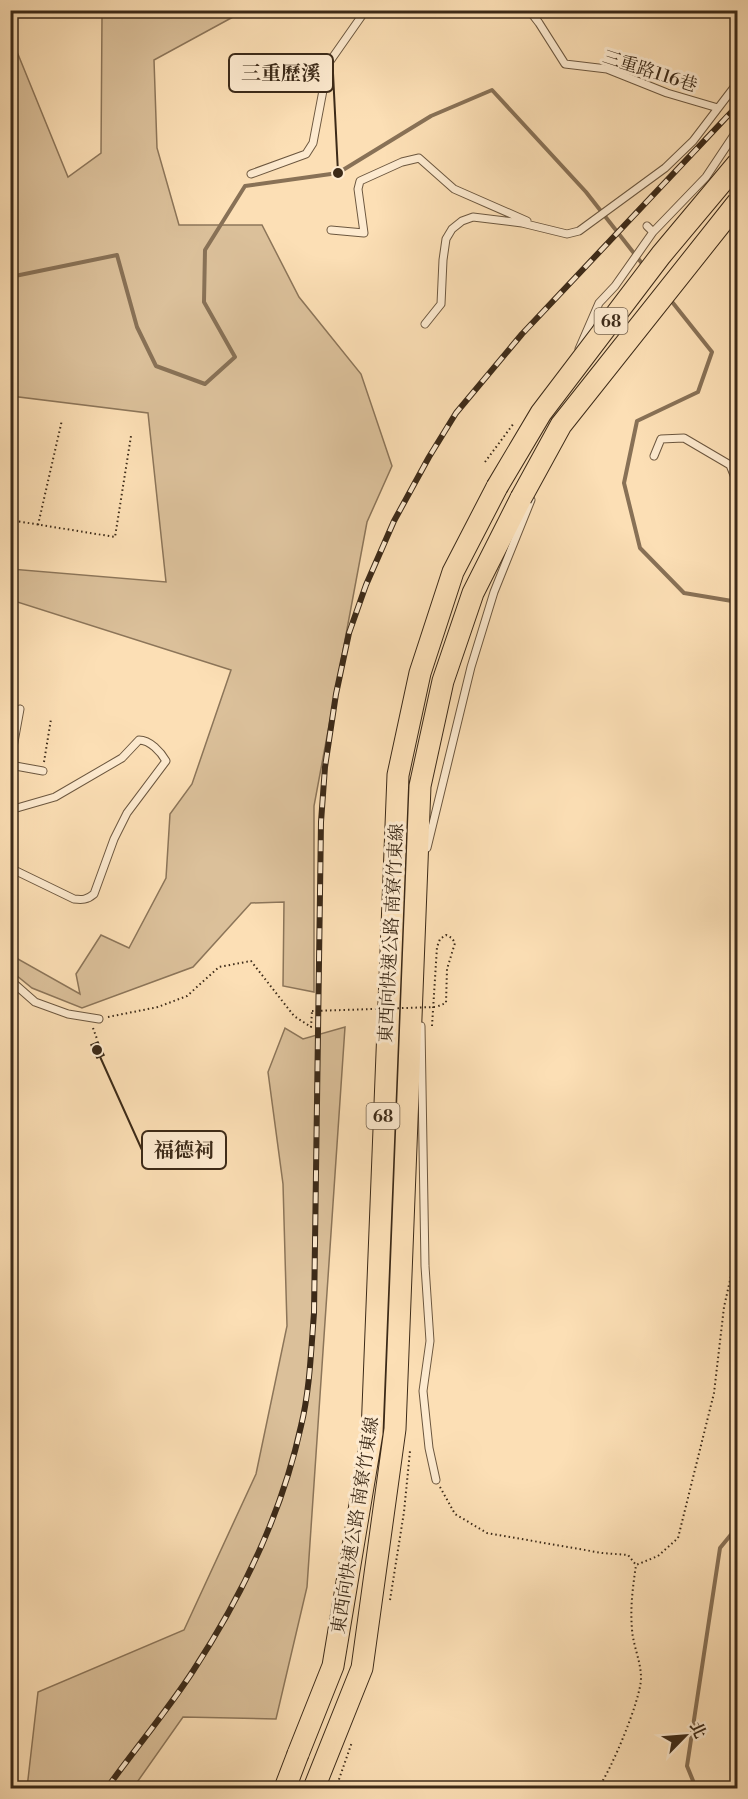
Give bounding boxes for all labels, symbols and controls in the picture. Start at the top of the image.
street label: 三重路116巷 [600,45,700,98]
callout: 三重歷溪 [229,54,333,92]
text: 三重歷溪 [241,62,321,87]
road number: 68 [594,308,628,334]
street label: 東西向快速公路 南寮竹東線 [374,823,409,1043]
road number: 68 [366,1103,400,1129]
callout: 福德祠 [142,1131,226,1169]
text: 福德祠 [154,1139,214,1164]
street label: 東西向快速公路 南寮竹東線 [327,1415,384,1635]
north arrow [655,1706,715,1766]
text: 北 [685,1719,710,1742]

